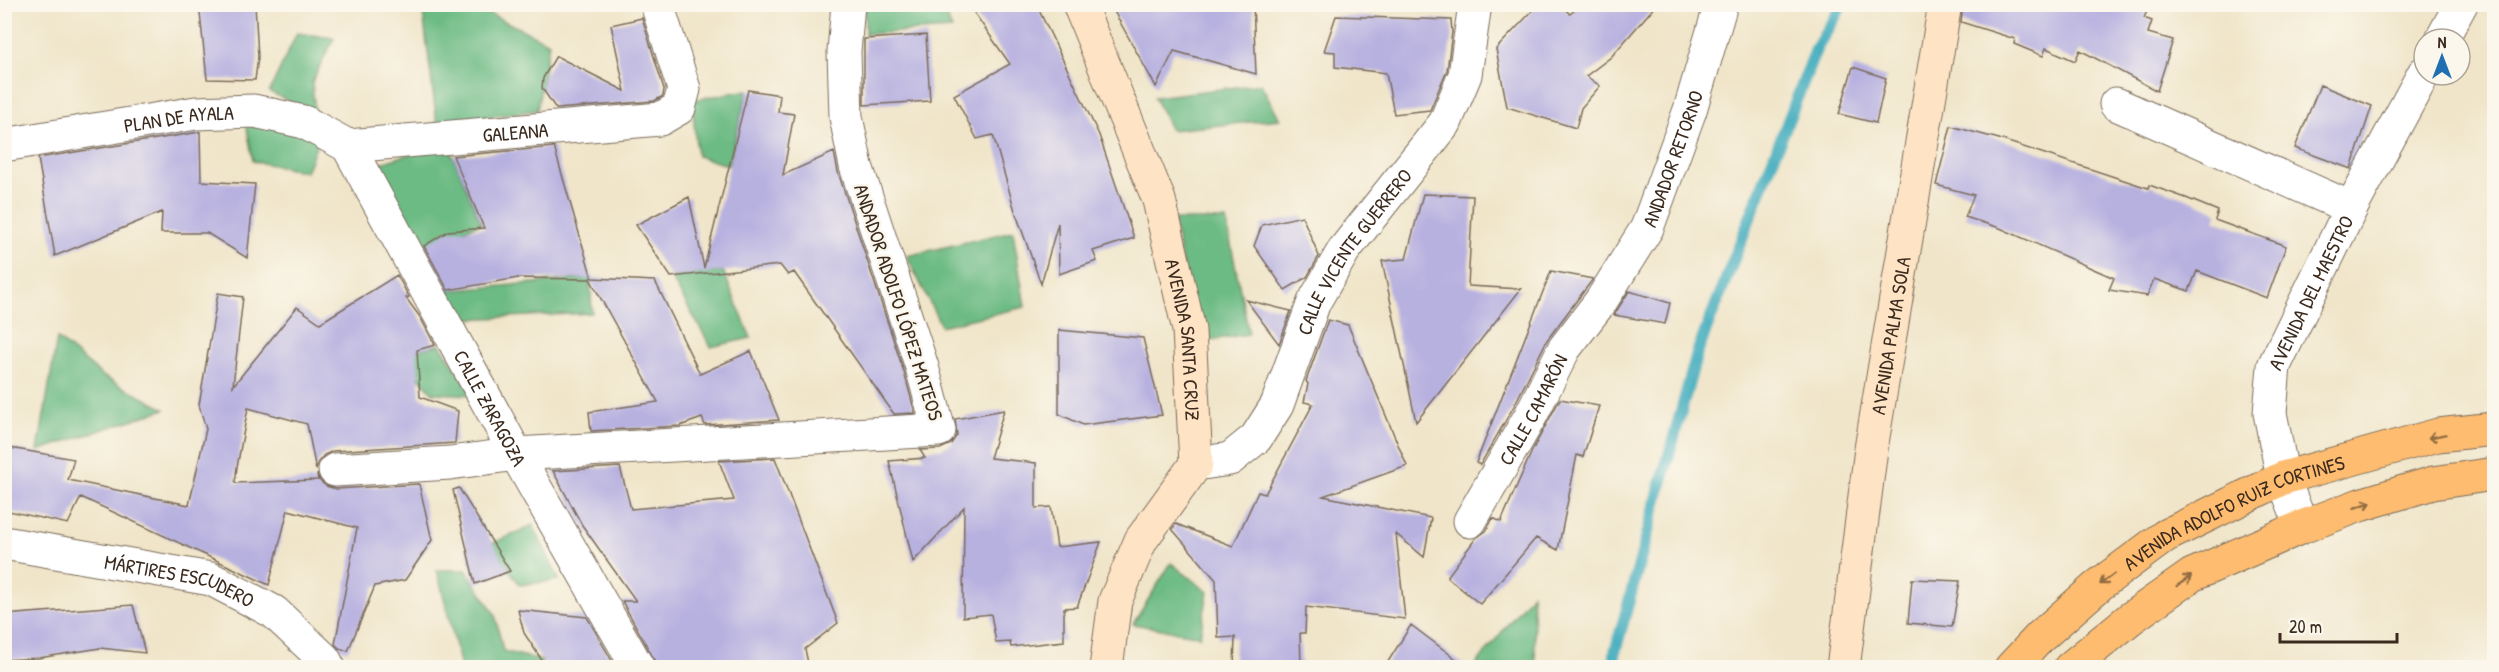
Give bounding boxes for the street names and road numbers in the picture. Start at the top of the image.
street label: ANDADOR RETORNO [1635,87,1709,230]
street label: PLAN DE AYALA [122,98,234,138]
street label: GALEANA [481,115,550,148]
street label: CALLE VICENTE GUERRERO [1290,162,1418,338]
street label: ANDADOR ADOLFO LÓPEZ MATEOS [848,180,950,424]
street label: AVENIDA DEL MAESTRO [2261,211,2359,374]
street label: AVENIDA PALMA SOLA [1863,254,1916,416]
street label: AVENIDA SANTA CRUZ [1159,256,1207,421]
street label: CALLE ZARAGOZA [448,345,533,471]
street label: CALLE CAMARÓN [1492,349,1573,470]
street label: AVENIDA ADOLFO RUIZ CORTINES [2118,448,2347,576]
street label: MÁRTIRES ESCUDERO [103,547,259,613]

